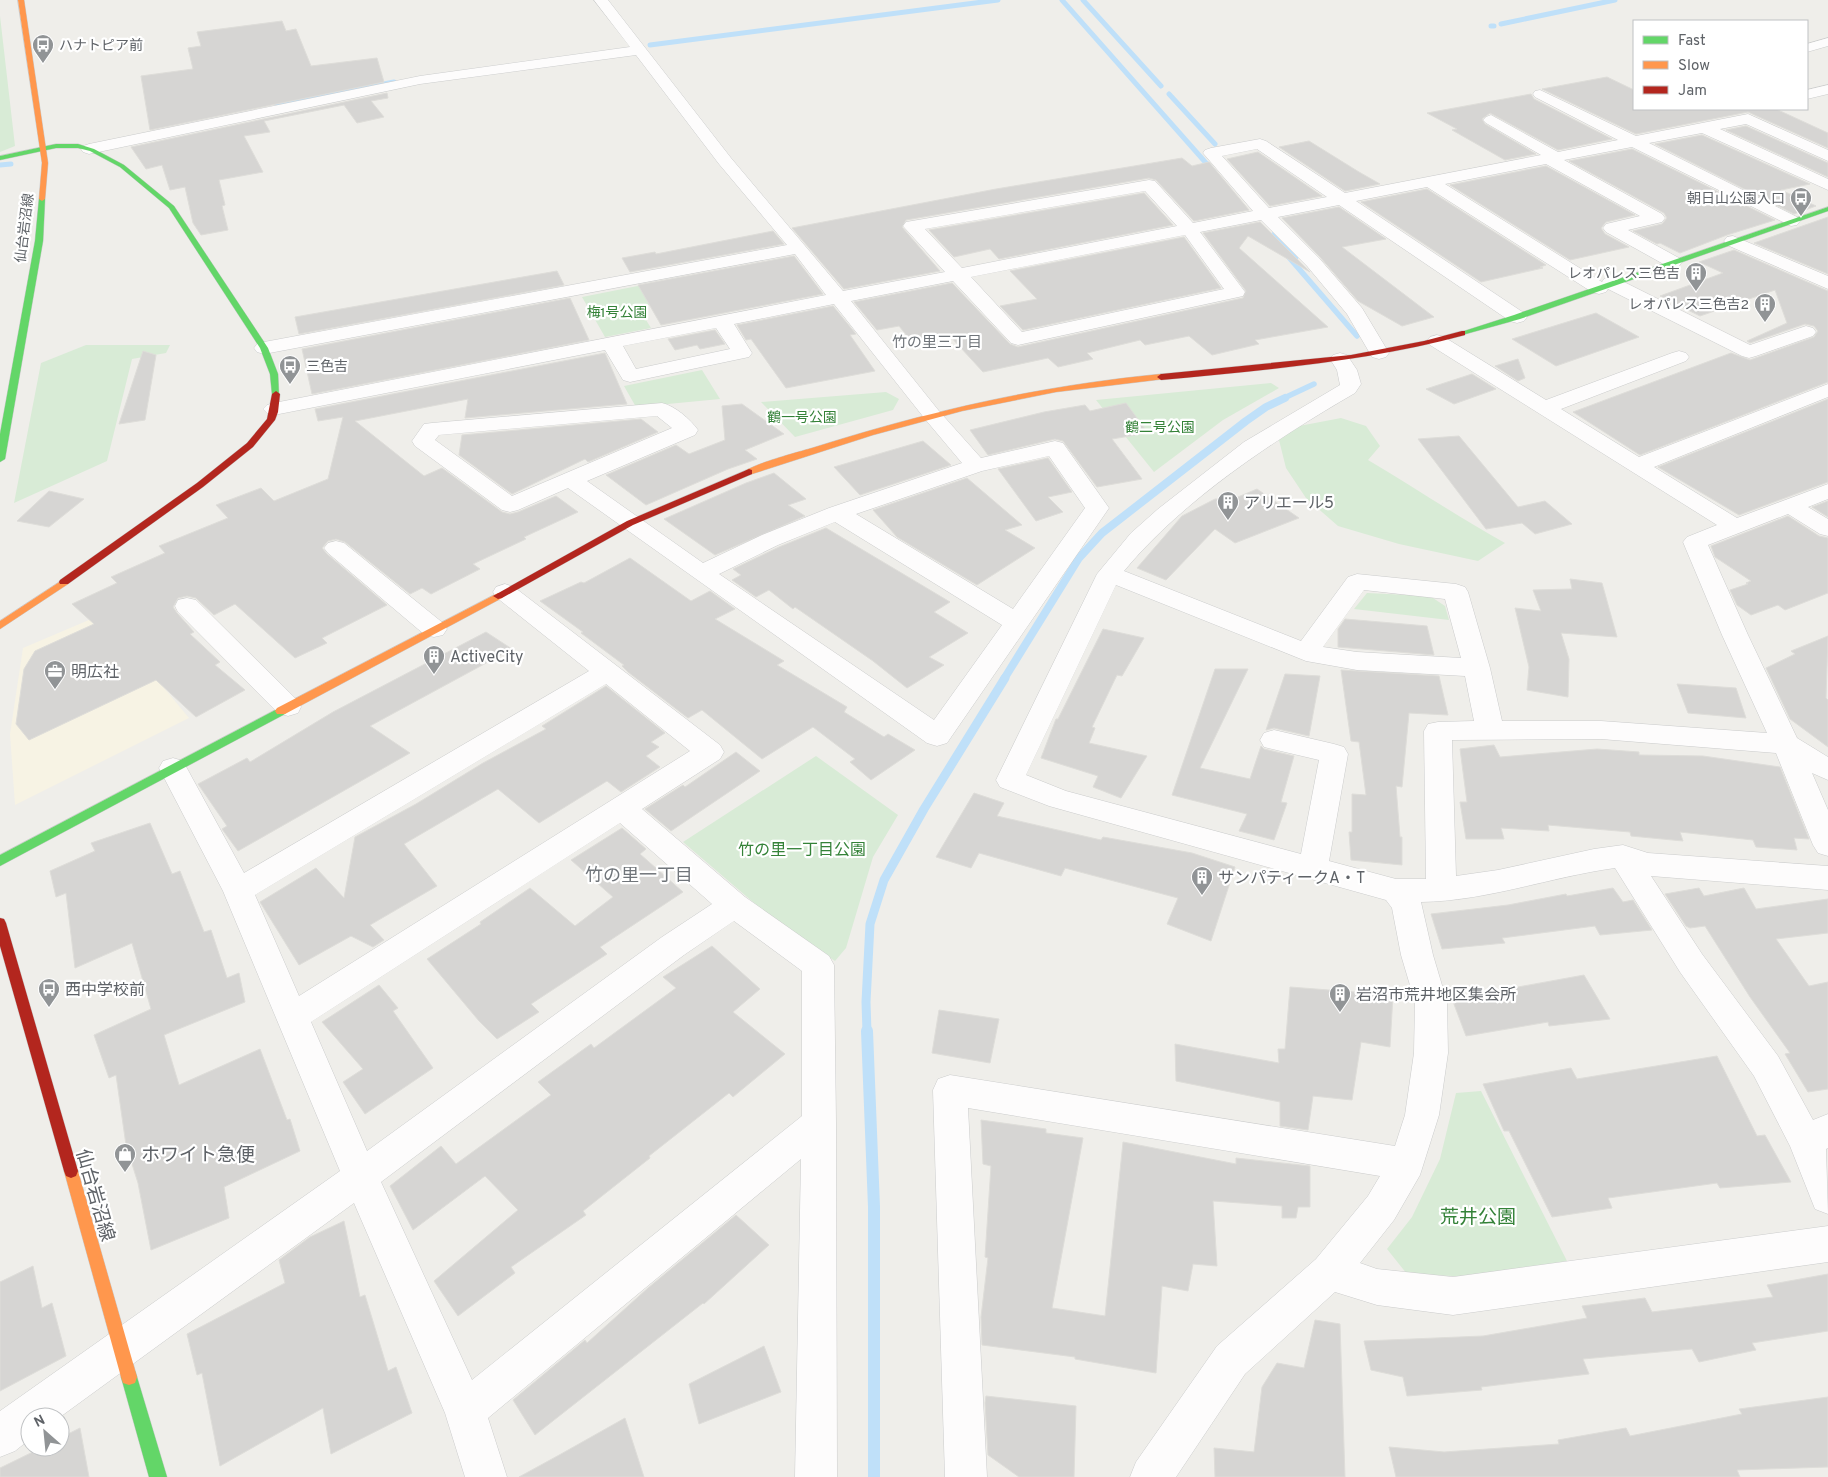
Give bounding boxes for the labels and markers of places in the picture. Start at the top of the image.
bus stop icon: ハナトピア前 [31,33,55,64]
place label: ハナトピア前 [59,37,143,55]
bus stop icon: 朝日山公園入口 [1789,186,1813,217]
place label: 朝日山公園入口 [1687,191,1785,208]
building icon: レオパレス三色吉 [1684,261,1708,292]
place label: レオパレス三色吉 [1568,266,1680,283]
building icon: レオパレス三色吉2 [1753,292,1777,323]
place label: レオパレス三色吉2 [1628,297,1749,314]
bus stop icon: 三色吉 [278,354,302,385]
place label: 三色吉 [306,359,348,376]
building icon: アリエール5 [1216,490,1240,521]
place label: アリエール5 [1244,494,1334,514]
building icon: ActiveCity [422,644,446,675]
place label: ActiveCity [450,648,524,668]
office icon: 明広社 [43,659,67,690]
place label: 明広社 [71,663,119,683]
building icon: サンパティークA・T [1190,865,1214,896]
place label: サンパティークA・T [1218,869,1365,889]
bus stop icon: 西中学校前 [37,977,61,1008]
place label: 西中学校前 [65,981,145,1001]
building icon: 岩沼市荒井地区集会所 [1328,982,1352,1013]
place label: 岩沼市荒井地区集会所 [1356,986,1516,1006]
shop icon: ホワイト急便 [113,1142,137,1173]
place label: ホワイト急便 [141,1144,255,1168]

